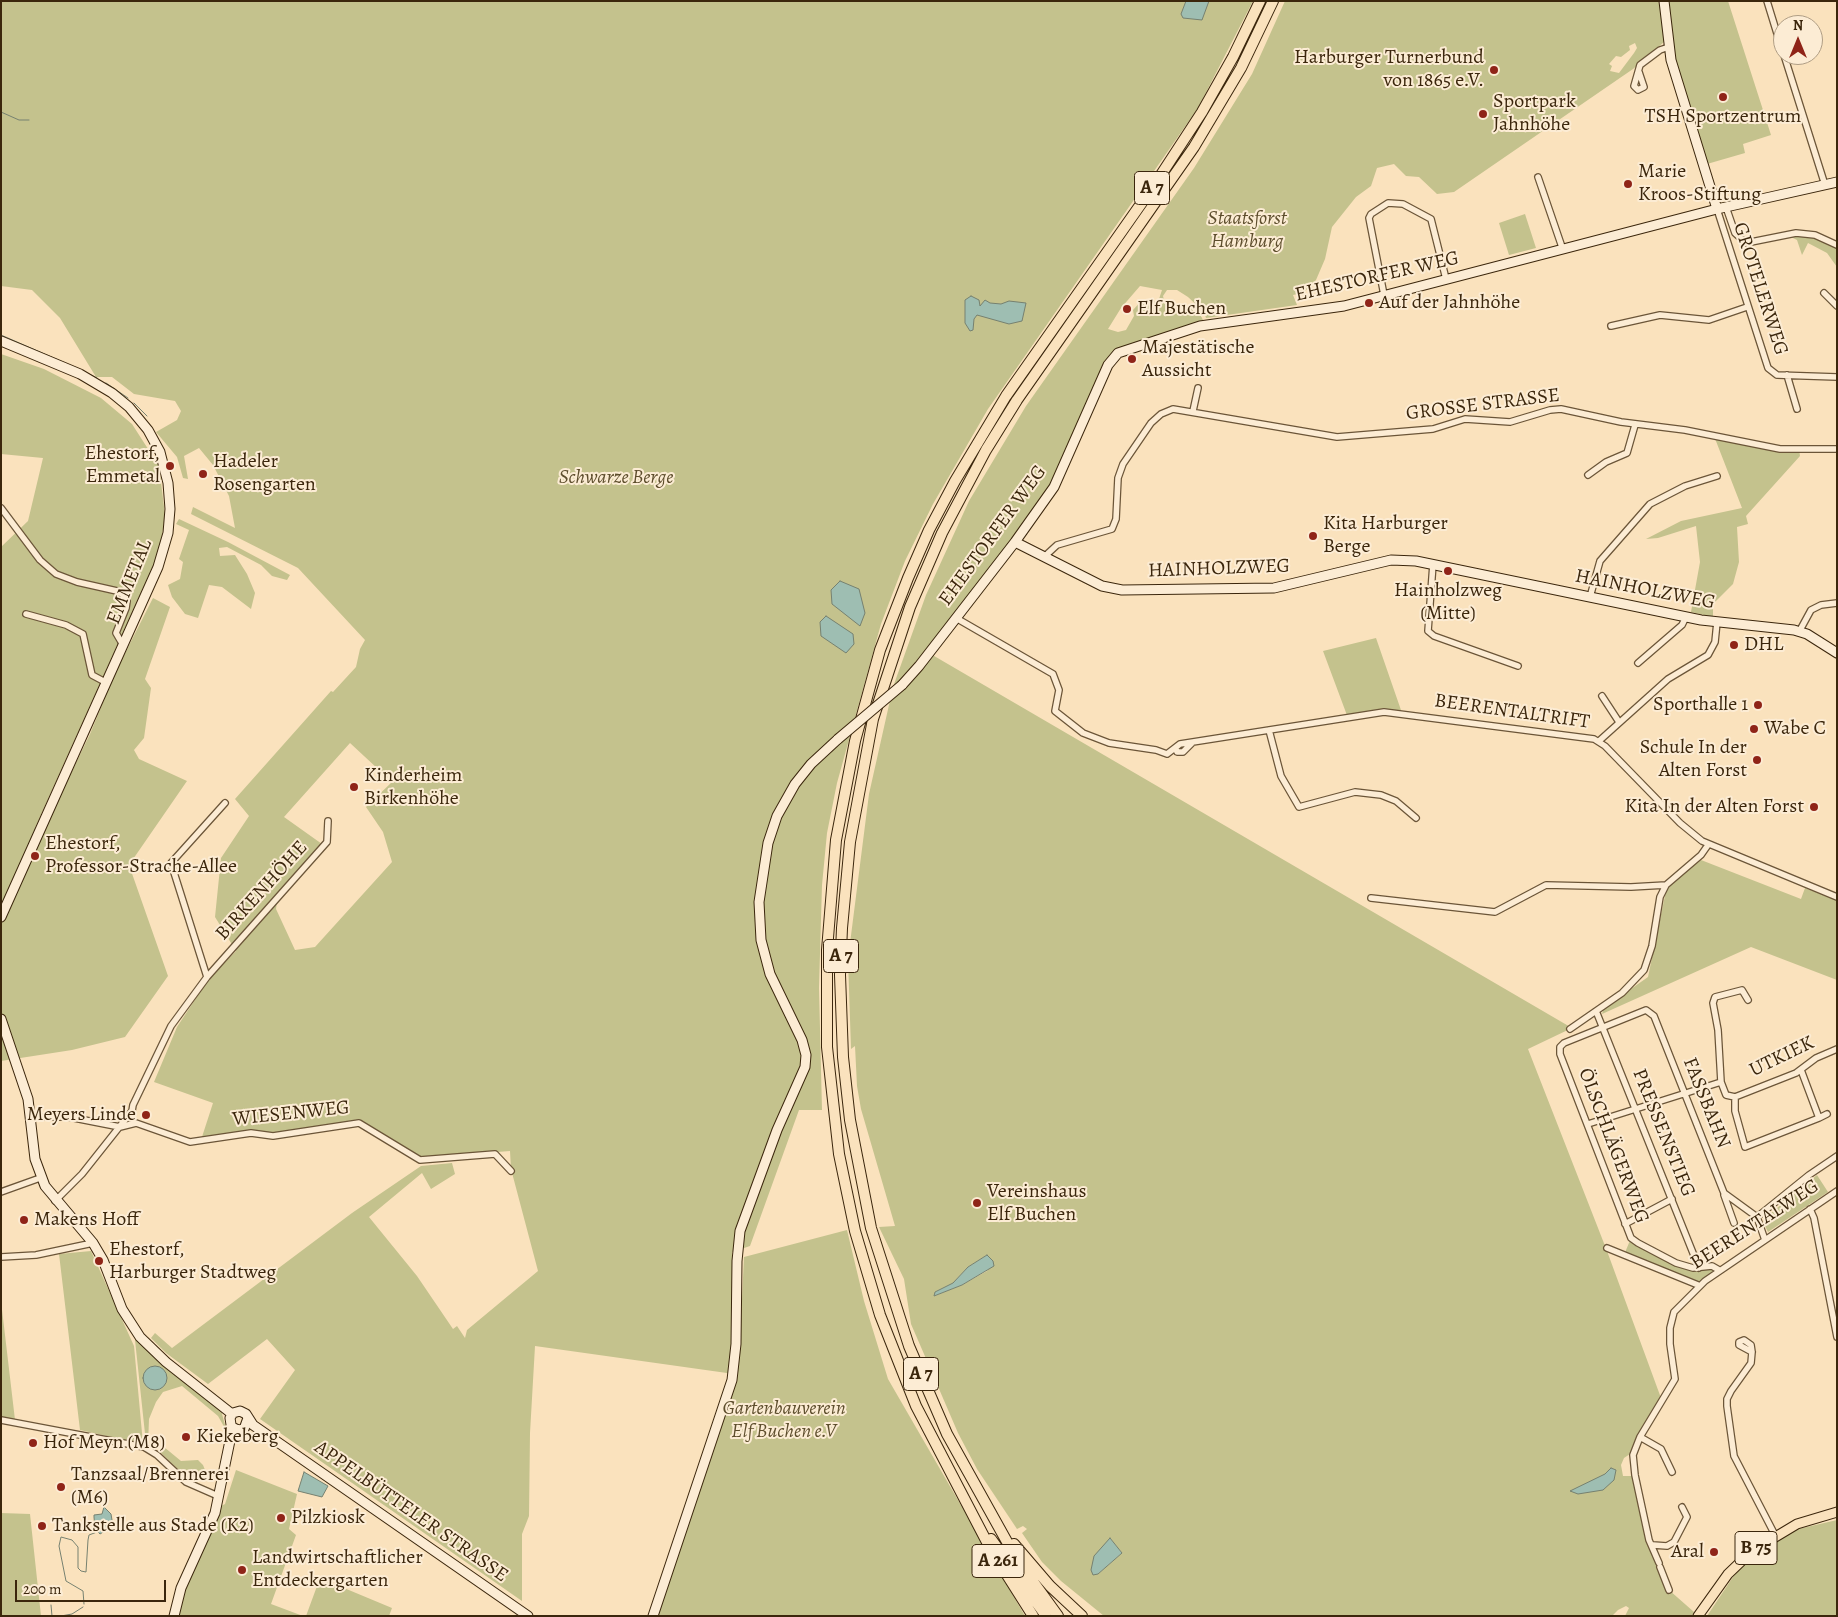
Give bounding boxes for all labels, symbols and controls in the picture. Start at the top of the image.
north arrow [1773,15,1823,65]
text: N [1793,16,1803,35]
place label: Harburger Turnerbund von 1865 e.V. [1294,46,1484,93]
marker: Harburger Turnerbund von 1865 e.V. [1488,64,1500,76]
place label: Sportpark Jahnhöhe [1493,90,1576,137]
marker: TSH Sportzentrum [1717,91,1729,103]
place label: TSH Sportzentrum [1645,105,1801,129]
marker: Sportpark Jahnhöhe [1477,108,1489,120]
place label: Marie Kroos-Stiftung [1638,160,1761,207]
road number: A 7 [1134,172,1170,204]
marker: Marie Kroos-Stiftung [1622,178,1634,190]
park label: Staatsforst Hamburg [1208,207,1286,254]
street label: GROTELERWEG [1727,220,1793,358]
street label: EHESTORFER WEG [1293,246,1461,308]
place label: Auf der Jahnhöhe [1379,291,1520,315]
place label: Elf Buchen [1137,297,1226,321]
marker: Auf der Jahnhöhe [1363,297,1375,309]
marker: Elf Buchen [1121,303,1133,315]
place label: Majestätische Aussicht [1142,336,1254,383]
marker: Majestätische Aussicht [1126,353,1138,365]
street label: GROSSE STRASSE [1405,384,1561,426]
place label: Ehestorf, Emmetal [84,442,160,489]
place label: Hadeler Rosengarten [213,450,316,497]
marker: Ehestorf, Emmetal [164,460,176,472]
street label: EHESTORFER WEG [934,461,1052,611]
park label: Schwarze Berge [559,466,673,490]
marker: Hadeler Rosengarten [197,468,209,480]
place label: Kita Harburger Berge [1323,512,1448,559]
marker: Kita Harburger Berge [1307,530,1319,542]
street label: EMMETAL [102,536,158,628]
street label: HAINHOLZWEG [1148,555,1290,583]
marker: Hainholzweg (Mitte) [1442,565,1454,577]
street label: HAINHOLZWEG [1573,565,1717,615]
place label: Hainholzweg (Mitte) [1394,579,1502,626]
place label: DHL [1744,633,1783,657]
marker: DHL [1728,639,1740,651]
street label: BEERENTALTRIFT [1433,689,1591,735]
place label: Sporthalle 1 [1653,693,1748,717]
marker: Sporthalle 1 [1752,699,1764,711]
place label: Wabe C [1764,717,1826,741]
marker: Wabe C [1748,723,1760,735]
place label: Schule In der Alten Forst [1640,736,1747,783]
marker: Schule In der Alten Forst [1751,754,1763,766]
place label: Kinderheim Birkenhöhe [364,764,462,811]
marker: Kinderheim Birkenhöhe [348,781,360,793]
place label: Kita In der Alten Forst [1624,795,1804,819]
marker: Kita In der Alten Forst [1808,801,1820,813]
place label: Ehestorf, Professor-Strache-Allee [45,832,237,879]
street label: BIRKENHÖHE [211,836,313,946]
marker: Ehestorf, Professor-Strache-Allee [29,850,41,862]
road number: A 7 [824,939,858,972]
street label: UTKIEK [1746,1031,1818,1083]
street label: FASSBAHN [1677,1054,1735,1152]
street label: ÖLSCHLÄGERWEG [1572,1065,1654,1227]
street label: PRESSENSTIEG [1626,1065,1700,1201]
street label: WIESENWEG [231,1096,351,1132]
place label: Meyers Linde [27,1103,136,1127]
marker: Meyers Linde [140,1109,152,1121]
street label: BEERENTALWEG [1686,1175,1824,1275]
place label: Vereinshaus Elf Buchen [987,1180,1087,1227]
marker: Vereinshaus Elf Buchen [971,1197,983,1209]
place label: Makens Hoff [34,1208,139,1232]
marker: Makens Hoff [18,1214,30,1226]
place label: Ehestorf, Harburger Stadtweg [109,1238,276,1285]
marker: Ehestorf, Harburger Stadtweg [93,1255,105,1267]
road number: A 7 [904,1358,938,1390]
park label: Gartenbauverein Elf Buchen e.V [722,1397,846,1444]
place label: Kiekeberg [196,1425,278,1449]
place label: Hof Meyn (M8) [43,1431,165,1455]
marker: Kiekeberg [180,1431,192,1443]
street label: APPELBÜTTELER STRASSE [310,1436,512,1588]
marker: Hof Meyn (M8) [27,1437,39,1449]
place label: Tanzsaal/Brennerei (M6) [71,1463,230,1510]
marker: Tanzsaal/Brennerei (M6) [55,1481,67,1493]
place label: Pilzkiosk [291,1506,365,1530]
marker: Pilzkiosk [275,1512,287,1524]
place label: Tankstelle aus Stade (K2) [52,1514,254,1538]
marker: Tankstelle aus Stade (K2) [36,1520,48,1532]
road number: B 75 [1735,1532,1777,1565]
place label: Aral [1671,1540,1704,1564]
road number: A 261 [972,1544,1024,1578]
place label: Landwirtschaftlicher Entdeckergarten [252,1546,423,1593]
marker: Aral [1708,1546,1720,1558]
marker: Landwirtschaftlicher Entdeckergarten [236,1564,248,1576]
scale bar [18,1570,169,1602]
text: 200 m [23,1579,62,1599]

